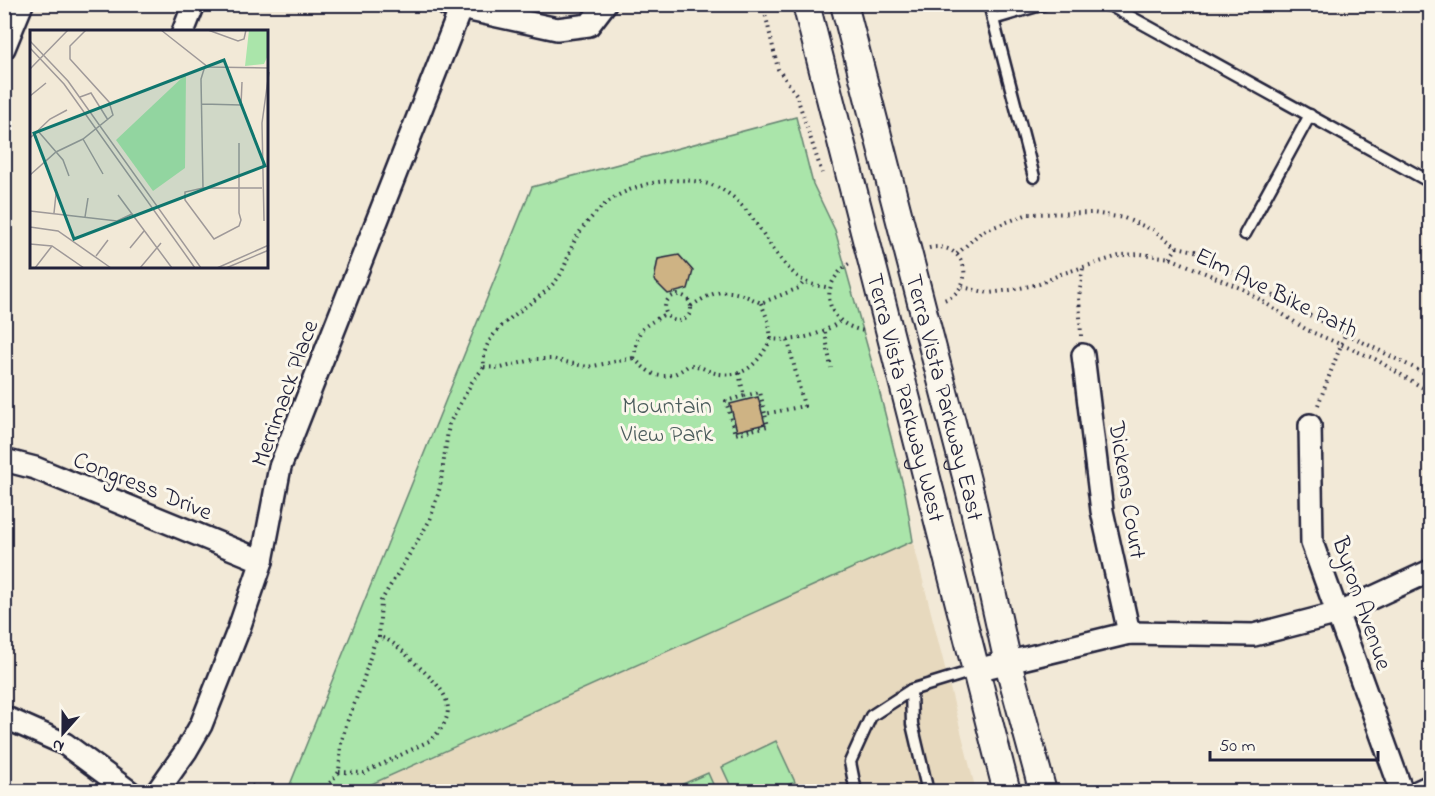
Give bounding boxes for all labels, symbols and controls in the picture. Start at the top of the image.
inset map [30,30,268,268]
street label: Elm Ave Bike Path [1189,240,1363,349]
street label: Terra Vista Parkway West [855,270,952,526]
street label: Terra Vista Parkway East [894,271,991,525]
street label: Merrimack Place [244,315,329,472]
park label: Mountain View Park [620,390,714,453]
street label: Dickens Court [1097,418,1154,562]
street label: Congress Drive [67,444,217,531]
street label: Byron Avenue [1320,531,1400,676]
north arrow [33,703,93,763]
scale bar [1210,724,1378,762]
text: N [49,732,68,758]
text: 50 m [1219,734,1256,760]

